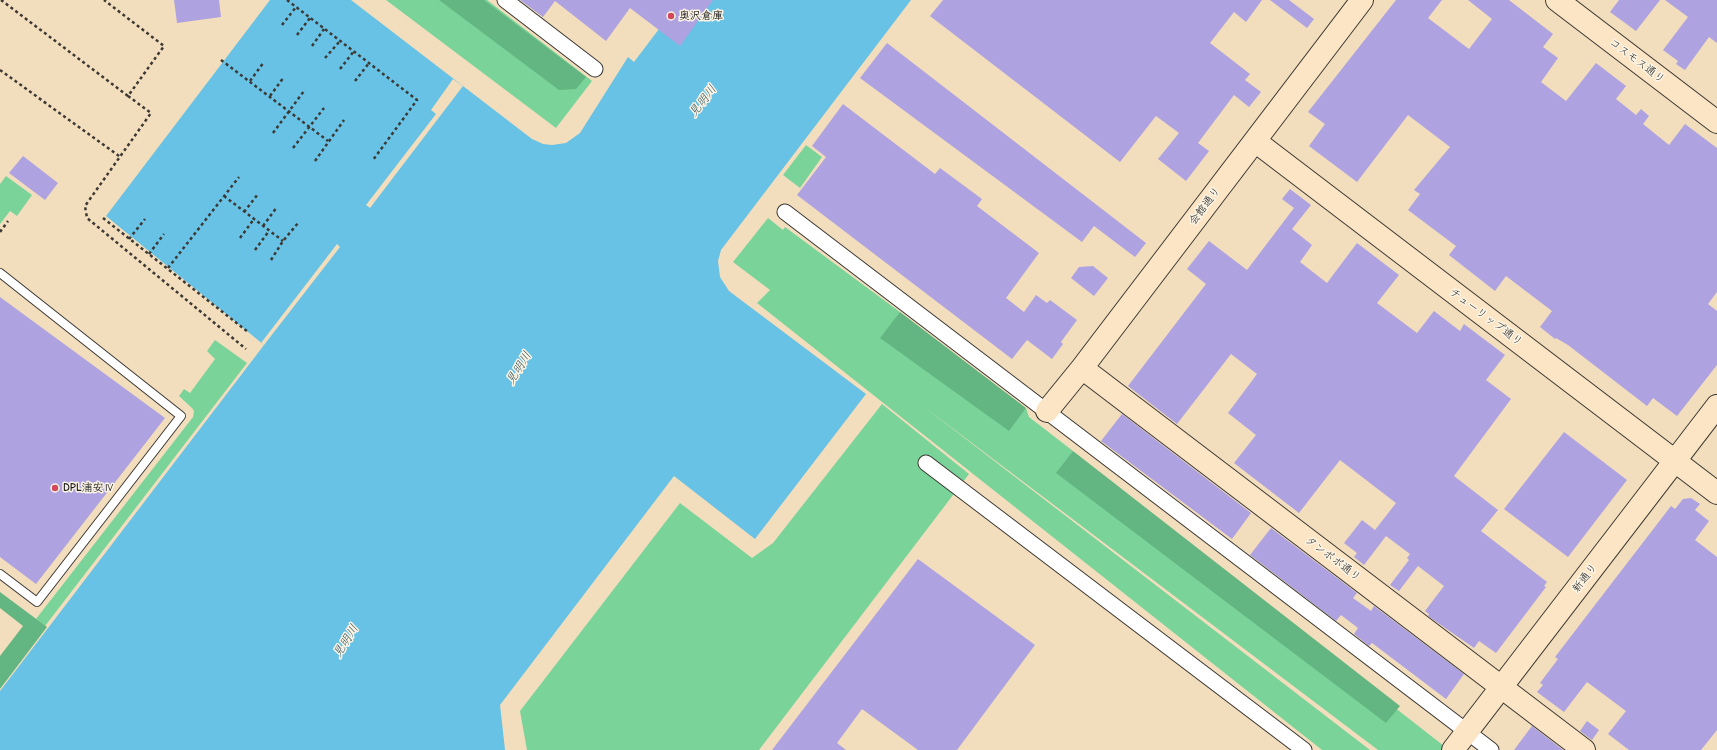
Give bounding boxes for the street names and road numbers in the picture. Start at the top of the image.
street label: コスモス通り [1607,36,1667,86]
street label: 会館通り [1186,184,1224,228]
street label: チューリップ通り [1447,285,1525,349]
street label: タンポポ通り [1303,534,1363,584]
street label: 新通り [1570,561,1600,595]

